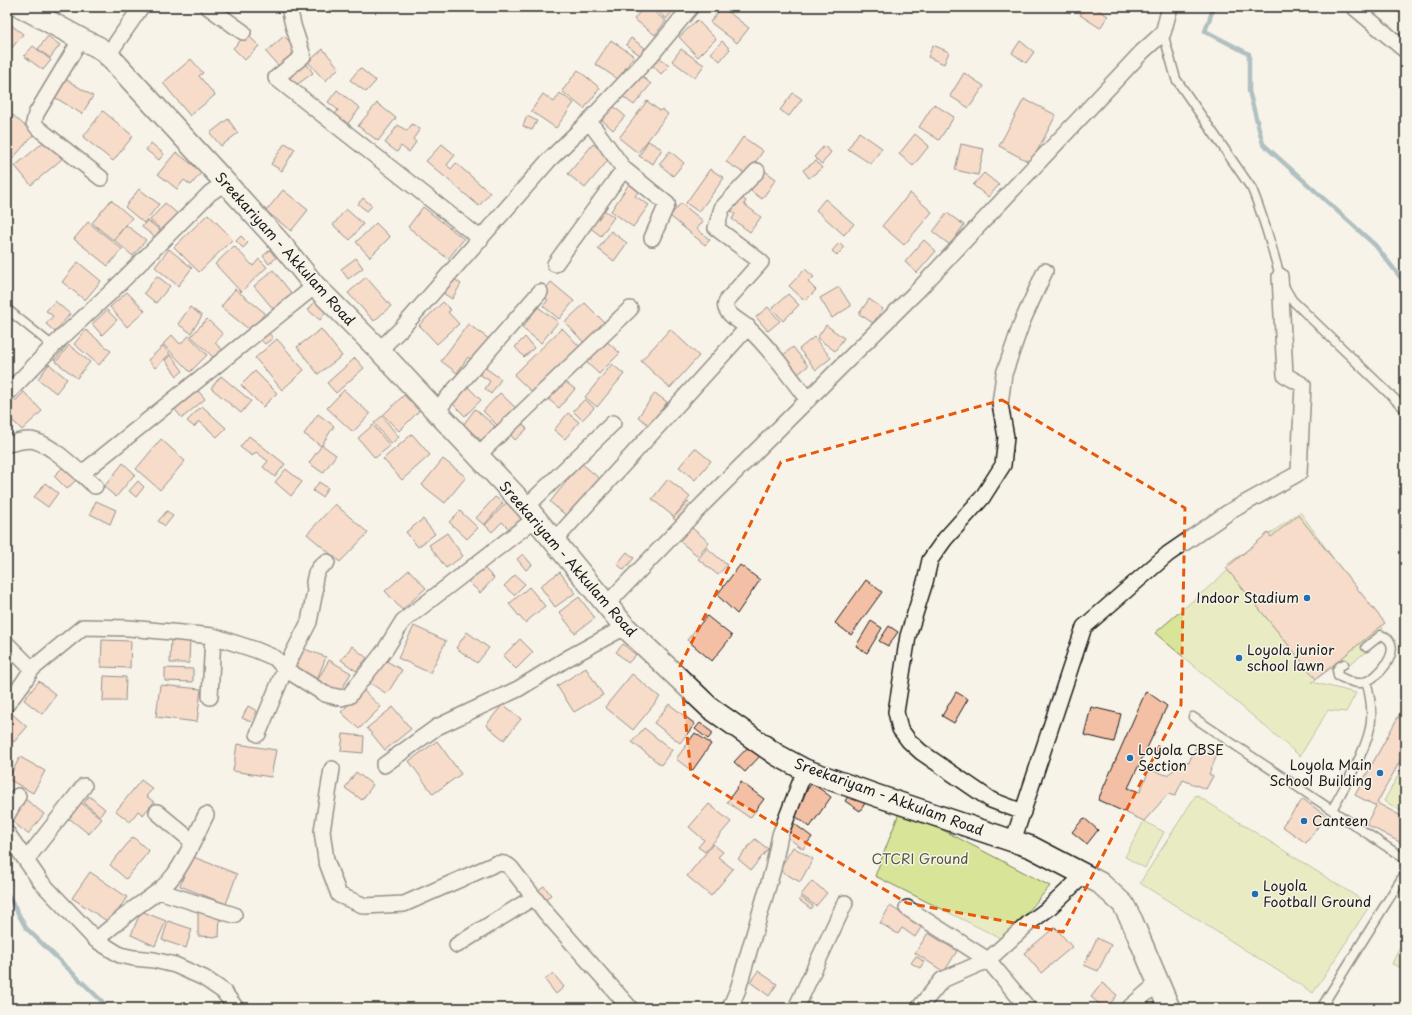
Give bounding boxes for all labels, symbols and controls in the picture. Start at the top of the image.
street label: Sreekariyam - Akkulam Road [211,167,360,330]
street label: Sreekariyam - Akkulam Road [495,476,642,641]
place label: Indoor Stadium [1196,587,1299,608]
marker: Indoor Stadium [1302,593,1312,603]
place label: Loyola junior school lawn [1247,639,1335,676]
marker: Loyola junior school lawn [1234,653,1244,663]
place label: Loyola CBSE Section [1138,739,1224,776]
street label: Sreekariyam - Akkulam Road [792,752,987,841]
marker: Loyola CBSE Section [1125,753,1135,763]
place label: Loyola Main School Building [1269,754,1372,791]
marker: Loyola Main School Building [1375,768,1385,778]
place label: Canteen [1312,810,1368,831]
marker: Canteen [1299,816,1309,826]
park label: CTCRI Ground [871,848,969,869]
place label: Loyola Football Ground [1263,875,1371,912]
marker: Loyola Football Ground [1250,889,1260,899]

